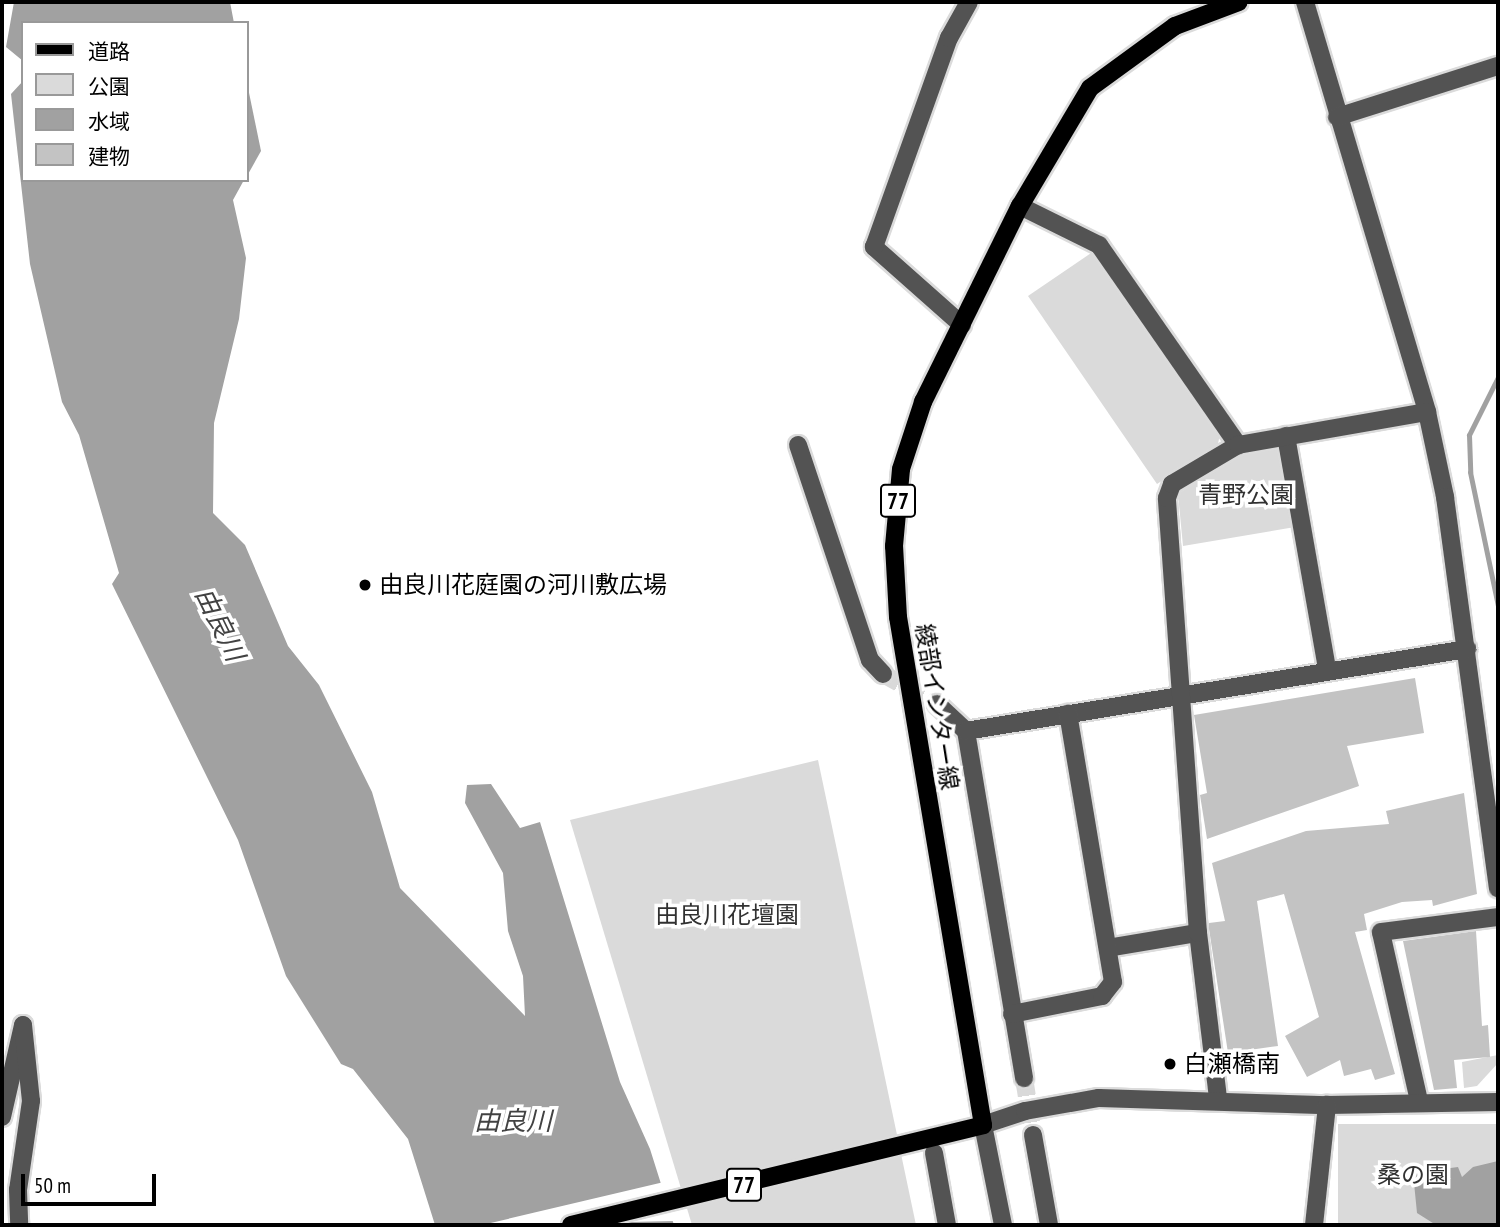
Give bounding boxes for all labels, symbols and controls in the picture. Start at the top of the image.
legend [21,21,248,182]
text: 道路 [88,38,130,65]
text: 公園 [88,73,130,100]
text: 水域 [88,108,130,135]
text: 建物 [88,143,130,170]
road number: 77 [879,481,917,520]
park label: 青野公園 [1198,481,1294,509]
place label: 由良川花庭園の河川敷広場 [379,571,667,599]
marker: 由良川花庭園の河川敷広場 [357,577,373,593]
water label: 由良川 [189,582,251,666]
street label: 綾部インター線 [910,622,964,792]
park label: 由良川花壇園 [655,901,799,929]
place label: 白瀬橋南 [1184,1050,1280,1078]
marker: 白瀬橋南 [1162,1056,1178,1072]
water label: 由良川 [474,1105,552,1137]
scale bar [24,1160,159,1204]
park label: 桑の園 [1377,1161,1449,1189]
road number: 77 [725,1166,763,1204]
text: 50 m [34,1172,71,1199]

